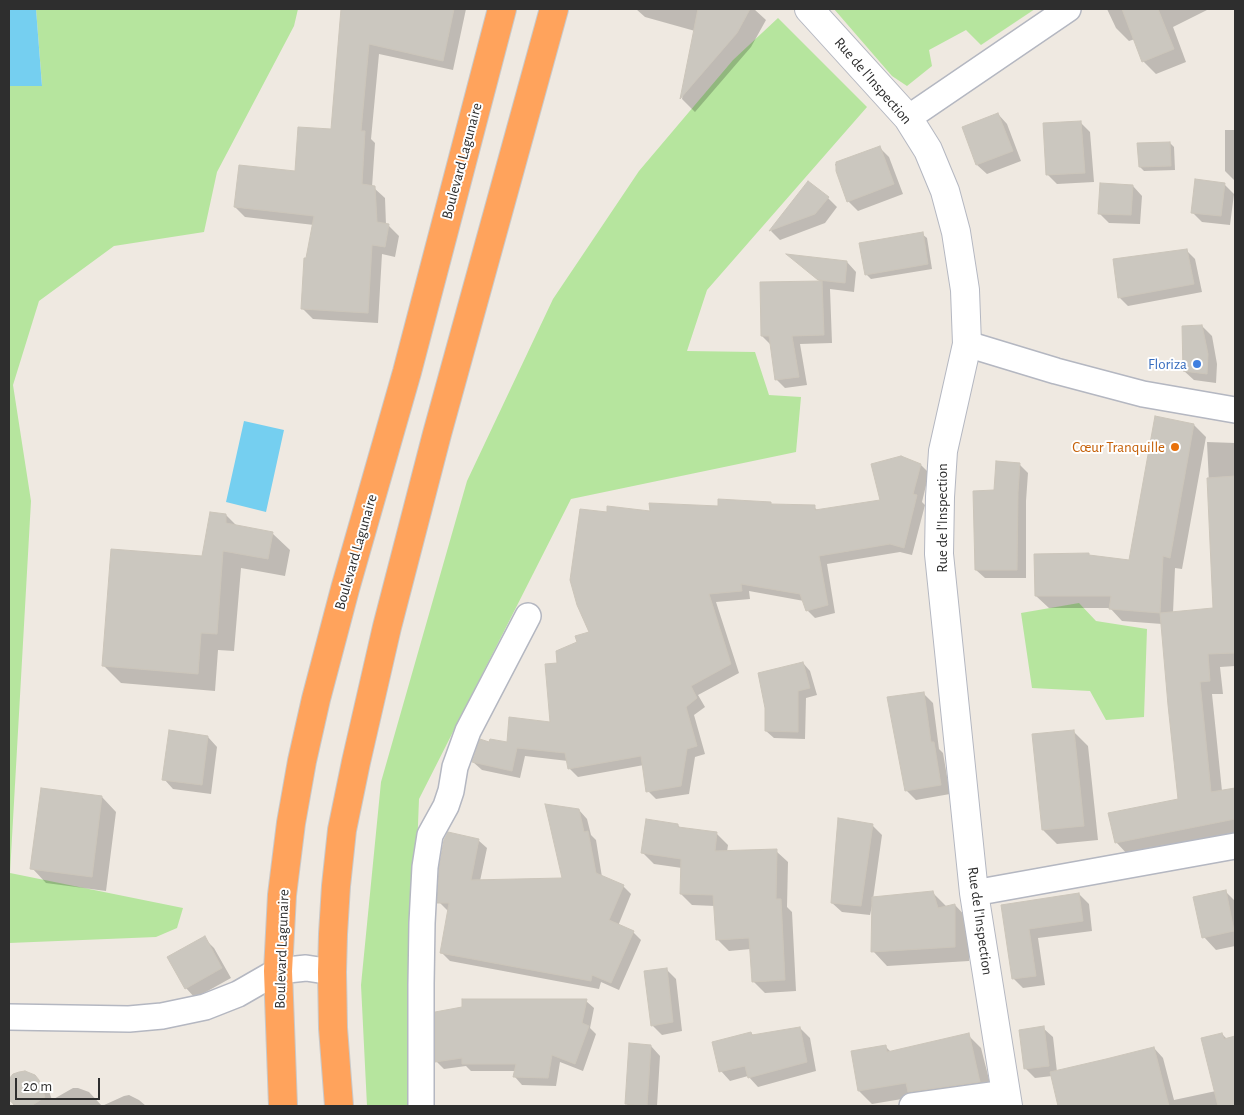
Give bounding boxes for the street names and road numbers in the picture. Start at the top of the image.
street label: Rue de l'Inspection [830,34,916,128]
street label: Boulevard Lagunaire [438,101,486,221]
street label: Rue de l'Inspection [933,463,951,573]
street label: Boulevard Lagunaire [331,492,381,612]
street label: Rue de l'Inspection [963,866,997,976]
street label: Boulevard Lagunaire [271,889,293,1009]

